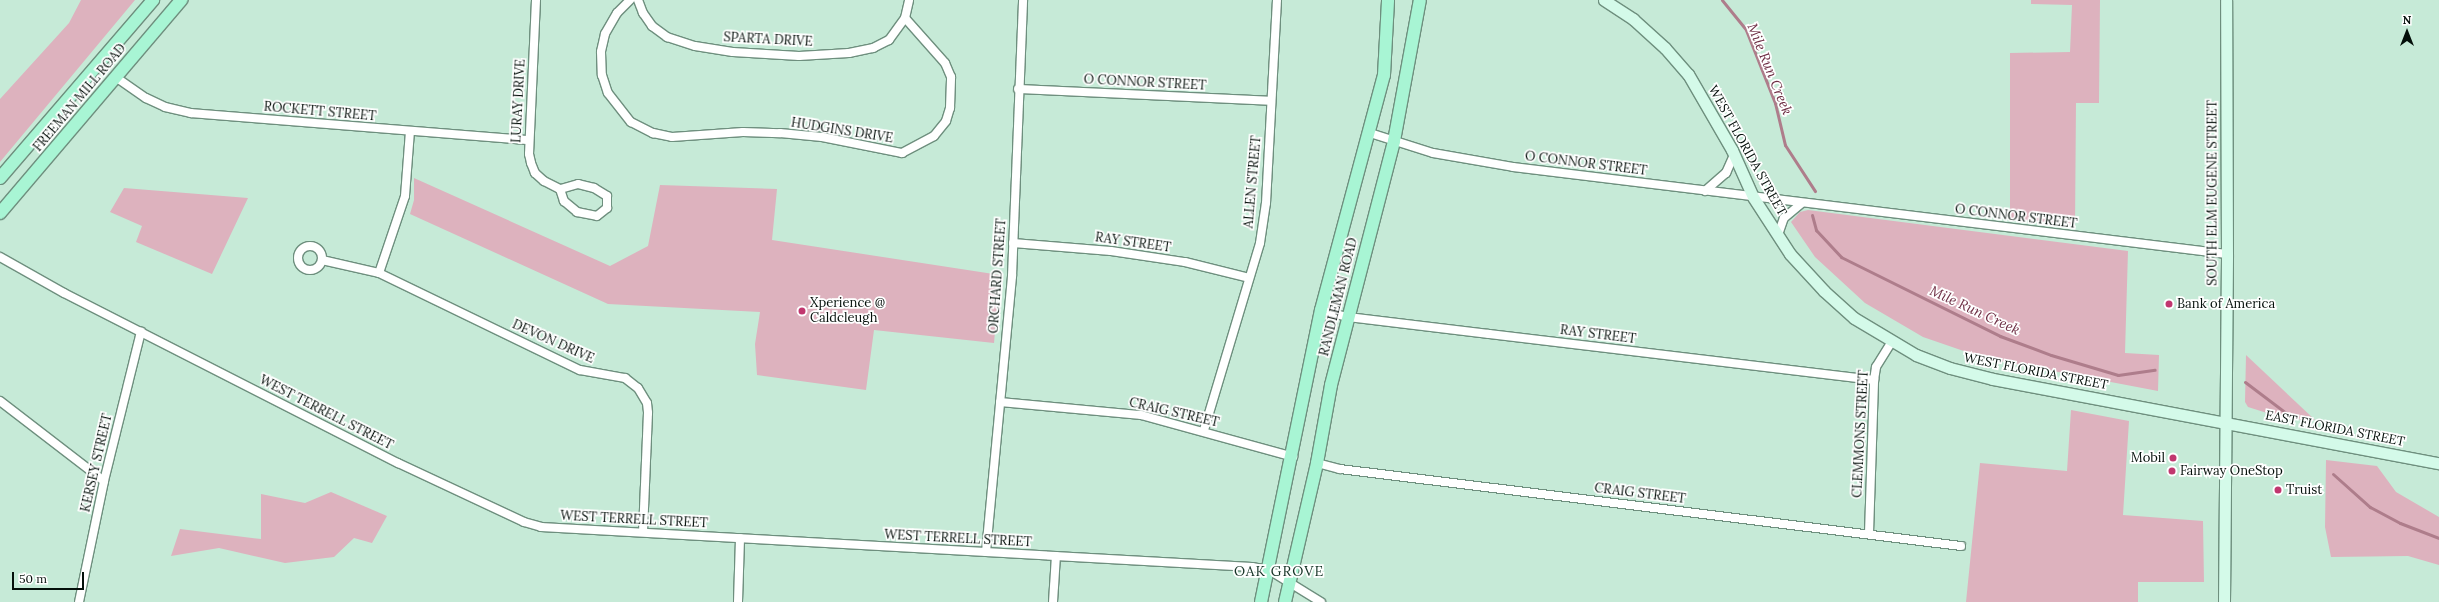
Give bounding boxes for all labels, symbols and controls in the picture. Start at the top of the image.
north arrow [2387,12,2427,52]
text: N [2403,13,2411,27]
water label: Mile Run Creek [1744,21,1796,117]
street label: SPARTA DRIVE [723,30,813,50]
street label: FREEMAN MILL ROAD [30,41,130,155]
street label: LURAY DRIVE [509,59,529,143]
street label: O CONNOR STREET [1083,72,1207,94]
street label: WEST FLORIDA STREET [1705,83,1789,219]
street label: ROCKETT STREET [263,99,377,125]
street label: SOUTH ELM EUGENE STREET [2205,100,2221,286]
street label: HUDGINS DRIVE [790,115,894,147]
street label: ALLEN STREET [1241,135,1265,229]
street label: O CONNOR STREET [1524,149,1648,179]
street label: O CONNOR STREET [1954,202,2078,232]
street label: ORCHARD STREET [986,218,1010,334]
street label: RAY STREET [1094,230,1172,256]
street label: RANDLEMAN ROAD [1317,236,1361,358]
water label: Mile Run Creek [1927,282,2023,338]
place label: Xperience @ Caldcleugh [810,296,885,327]
place label: Bank of America [2177,296,2275,312]
marker: Bank of America [2164,299,2174,309]
marker: Xperience @ Caldcleugh [797,306,807,316]
street label: DEVON DRIVE [510,317,596,367]
street label: RAY STREET [1559,323,1637,347]
street label: WEST FLORIDA STREET [1963,350,2109,394]
street label: CLEMMONS STREET [1850,370,1872,498]
street label: WEST TERRELL STREET [257,373,395,453]
street label: CRAIG STREET [1127,395,1221,431]
street label: EAST FLORIDA STREET [2264,408,2406,450]
street label: KERSEY STREET [78,412,116,514]
place label: Mobil [2131,450,2165,466]
marker: Mobil [2168,453,2178,463]
place label: Fairway OneStop [2180,463,2283,479]
marker: Fairway OneStop [2167,466,2177,476]
street label: CRAIG STREET [1593,481,1687,507]
place label: Truist [2286,482,2322,498]
marker: Truist [2273,485,2283,495]
street label: WEST TERRELL STREET [560,508,708,532]
street label: WEST TERRELL STREET [884,527,1032,551]
district label: OAK GROVE [1234,563,1324,579]
scale bar [14,564,86,590]
text: 50 m [19,571,47,586]

